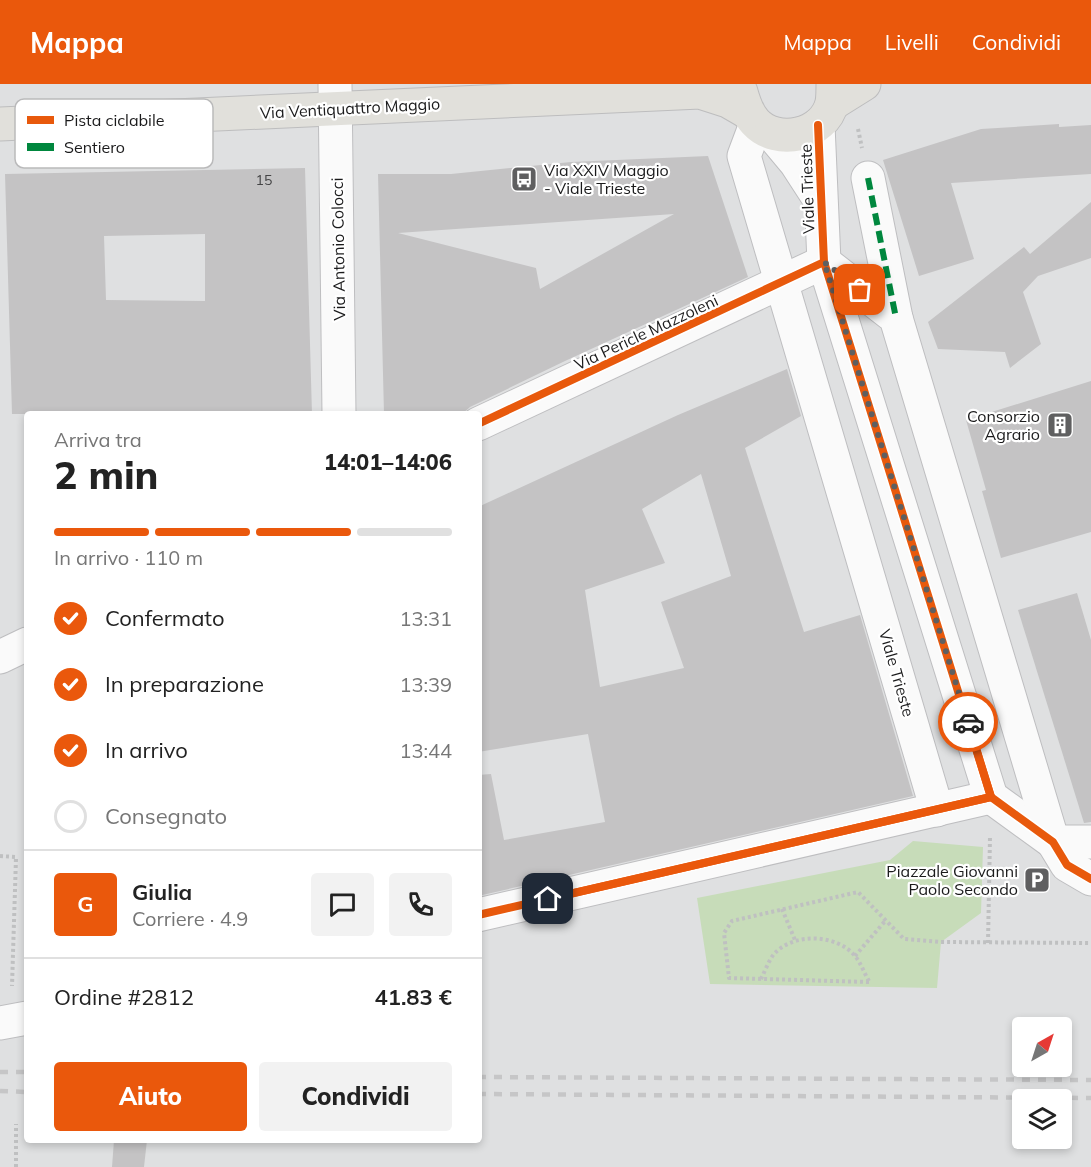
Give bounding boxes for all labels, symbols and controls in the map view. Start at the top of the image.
text: Mappa [30,25,124,60]
text: Mappa [783,29,852,55]
text: Livelli [885,29,939,55]
text: Condividi [972,29,1061,55]
street label: Via Ventiquattro Maggio [259,93,441,123]
legend [15,99,213,168]
text: Pista ciclabile [64,110,164,130]
text: Sentiero [64,137,125,157]
street label: Viale Trieste [795,144,819,234]
place label: Via XXIV Maggio - Viale Trieste [544,160,669,198]
bus stop icon: Via XXIV Maggio - Viale Trieste [509,164,539,194]
house number: 15 [256,171,272,189]
street label: Via Antonio Colocci [327,177,349,321]
pin [834,264,885,315]
icon: bag [843,273,876,306]
street label: Via Pericle Mazzoleni [571,290,721,374]
place label: Consorzio Agrario [967,406,1040,444]
building icon: Consorzio Agrario [1045,410,1075,440]
text: Arriva tra [54,427,142,452]
text: 14:01–14:06 [324,448,452,476]
text: 2 min [54,450,159,499]
text: In arrivo · 110 m [54,545,203,570]
icon: check [54,602,87,635]
text: Confermato [105,604,224,632]
text: 13:31 [399,606,452,631]
street label: Viale Trieste [875,627,919,719]
icon: check [54,668,87,701]
text: In preparazione [105,670,264,698]
text: 13:39 [399,672,452,697]
courier [938,692,998,752]
icon: car [952,706,985,739]
icon: check [54,734,87,767]
text: In arrivo [105,736,188,764]
text: 13:44 [399,738,452,763]
text: Consegnato [105,802,227,830]
place label: Piazzale Giovanni Paolo Secondo [886,861,1018,899]
parking icon: Piazzale Giovanni Paolo Secondo [1022,865,1052,895]
button: chat [311,873,374,936]
button: phone [389,873,452,936]
pin [522,873,573,924]
text: Giulia [132,878,192,906]
icon: home [531,882,564,915]
text: G [77,890,94,918]
text: Corriere · 4.9 [132,906,248,931]
text: Ordine #2812 [54,983,194,1011]
text: 41.83 € [375,983,452,1011]
north arrow [1012,1017,1072,1077]
map controls [1012,1017,1072,1149]
button: Aiuto [54,1062,247,1131]
button: Condividi [259,1062,452,1131]
button: layers [1012,1089,1072,1149]

